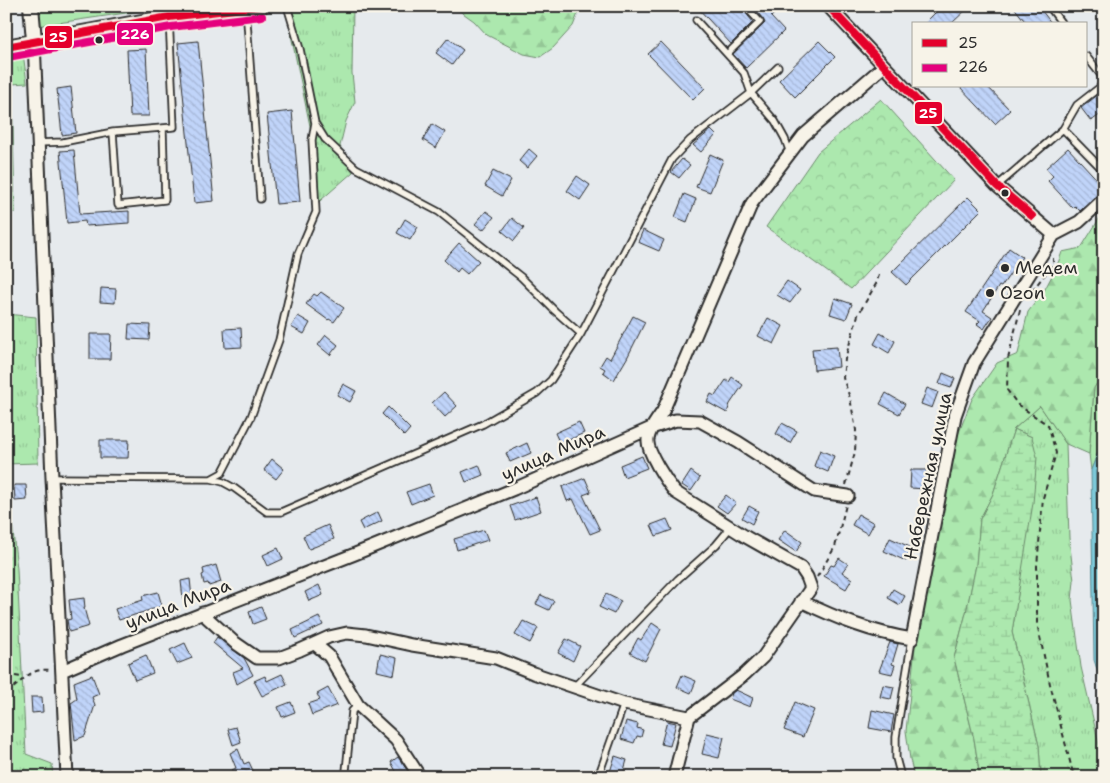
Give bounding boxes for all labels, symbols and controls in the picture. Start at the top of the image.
line badge: 226 [116,22,154,46]
legend [912,22,1088,88]
line badge: 25 [44,25,73,49]
text: 226 [121,25,150,43]
text: 25 [49,28,67,46]
text: 25 [958,33,977,53]
unlabelled marker [94,35,104,45]
text: 226 [958,57,988,77]
line badge: 25 [914,101,943,125]
text: 25 [919,104,937,122]
unlabelled marker [1000,188,1010,198]
place label: Медем [1015,256,1078,280]
marker: Медем [999,262,1011,274]
place label: Ozon [1000,281,1045,305]
marker: Ozon [984,287,996,299]
street label: Набережная улица [899,390,957,562]
street label: улица Мира [497,419,609,487]
street label: улица Мира [122,573,234,635]

